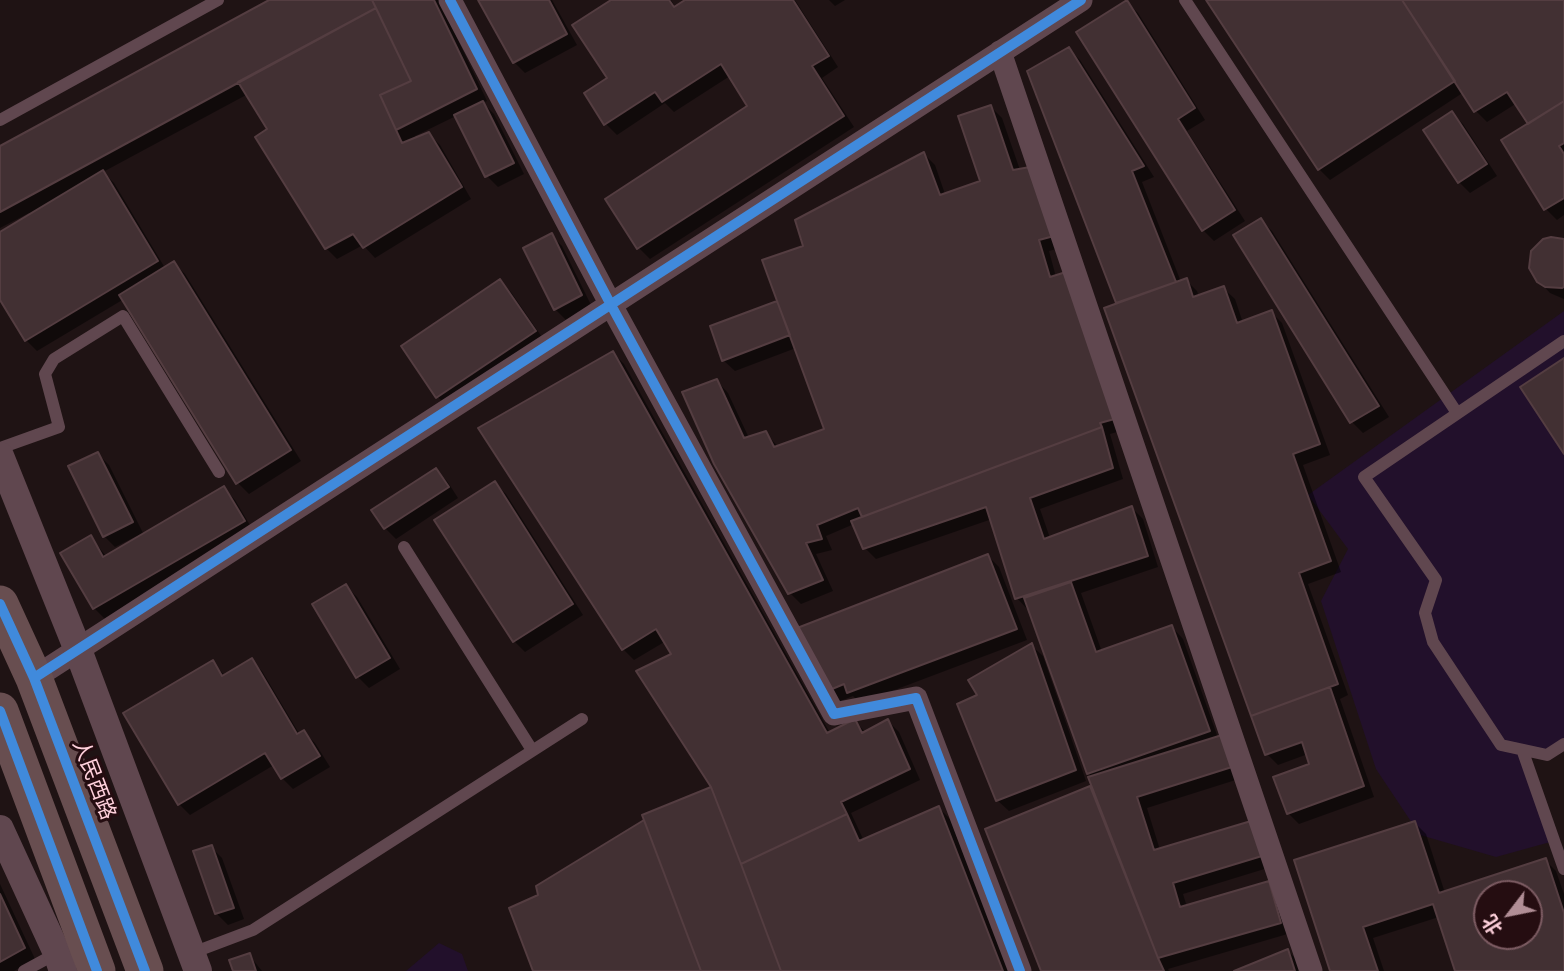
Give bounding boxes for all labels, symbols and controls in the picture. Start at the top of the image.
street label: 人民西路 [66,736,120,824]
north arrow [1473,880,1543,950]
text: 北 [1478,911,1506,939]

